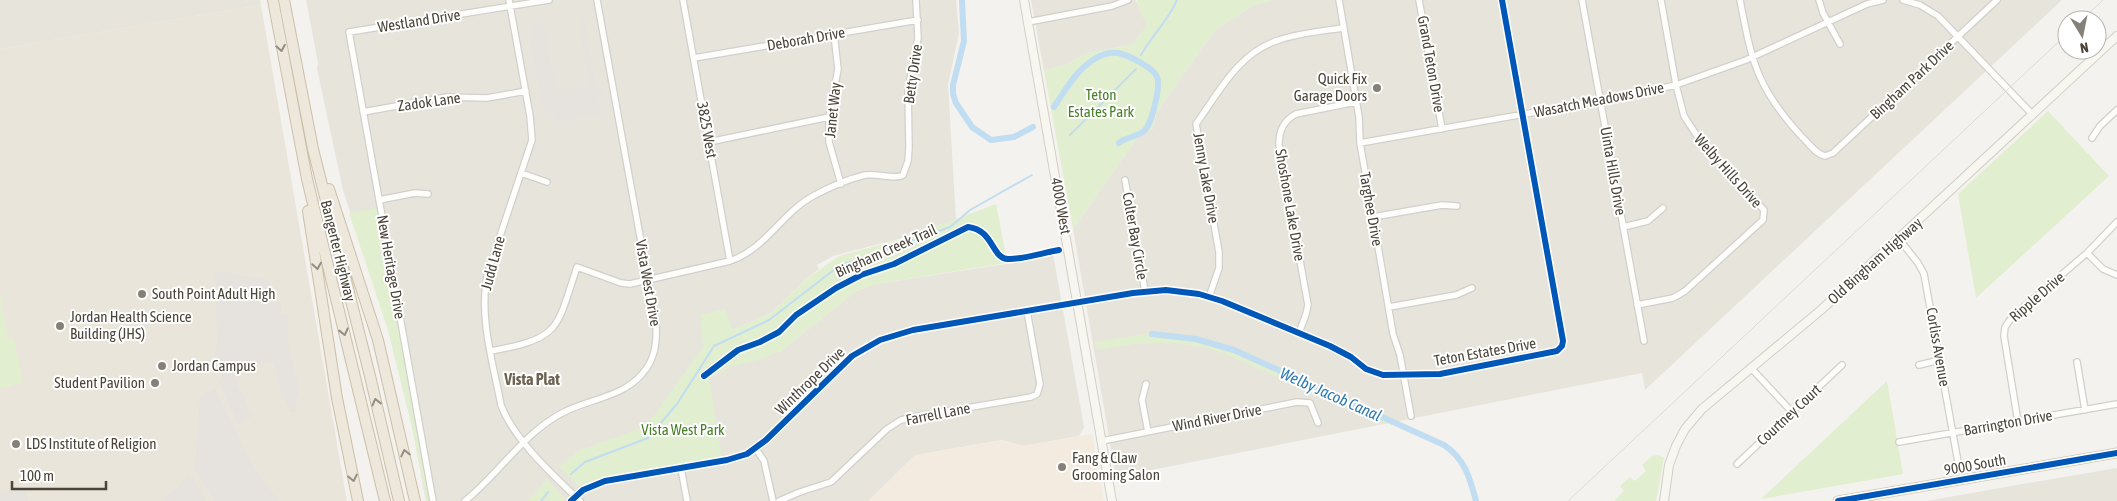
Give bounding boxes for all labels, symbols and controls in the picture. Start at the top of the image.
street label: Westland Drive [376,6,462,35]
north arrow [2057,10,2107,60]
street label: Grand Teton Drive [1415,14,1448,114]
street label: Deborah Drive [766,23,846,54]
street label: Bingham Park Drive [1867,37,1957,123]
text: N [2079,39,2090,56]
street label: Betty Drive [900,43,925,105]
one-way arrow [276,44,286,52]
place label: Quick Fix Garage Doors [1294,70,1367,104]
street label: Wasatch Meadows Drive [1532,79,1665,120]
street label: Janet Way [821,81,844,139]
marker: Quick Fix Garage Doors [1371,82,1383,94]
park label: Teton Estates Park [1068,86,1135,120]
street label: Zadok Lane [396,89,462,114]
street label: 3825 West [694,100,721,160]
street label: Uinta Hills Drive [1597,125,1630,217]
street label: Welby Hills Drive [1691,130,1766,211]
street label: Jenny Lake Drive [1190,131,1223,225]
street label: Shoshone Lake Drive [1272,148,1309,262]
street label: Targhee Drive [1357,171,1386,247]
street label: 4000 West [1048,176,1075,236]
street label: Colter Bay Circle [1119,191,1152,281]
street label: Bangerter Highway [318,198,359,303]
street label: New Heritage Drive [374,214,409,320]
street label: Old Bingham Highway [1824,214,1925,307]
street label: Bingham Creek Trail [833,221,939,280]
street label: Judd Lane [477,234,508,292]
street label: Vista West Drive [633,238,664,328]
one-way arrow [311,262,321,270]
street label: Ripple Drive [2006,268,2068,325]
place label: South Point Adult High [152,285,276,302]
marker: South Point Adult High [136,288,148,300]
street label: Corliss Avenue [1923,306,1954,388]
place label: Jordan Health Science Building (JHS) [70,308,192,342]
marker: Jordan Health Science Building (JHS) [54,320,66,332]
one-way arrow [339,327,349,335]
street label: Teton Estates Drive [1432,334,1538,369]
street label: Winthrope Drive [771,343,848,418]
place label: Jordan Campus [172,357,256,374]
marker: Jordan Campus [156,360,168,372]
water label: Welby Jacob Canal [1277,364,1384,425]
district label: Vista Plat [503,370,560,388]
place label: Student Pavilion [54,374,145,391]
marker: Student Pavilion [149,377,161,389]
street label: Courtney Court [1753,381,1824,449]
one-way arrow [372,399,382,407]
street label: Farrell Lane [904,399,972,428]
street label: Wind River Drive [1171,401,1263,434]
street label: Barrington Drive [1962,406,2054,439]
park label: Vista West Park [641,421,725,438]
place label: LDS Institute of Religion [26,435,157,452]
marker: LDS Institute of Religion [10,438,22,450]
one-way arrow [400,449,411,458]
place label: Fang & Claw Grooming Salon [1072,449,1160,483]
street label: 9000 South [1943,451,2007,478]
scale bar [12,458,106,490]
marker: Fang & Claw Grooming Salon [1056,461,1068,473]
text: 100 m [20,467,54,484]
one-way arrow [347,473,358,482]

